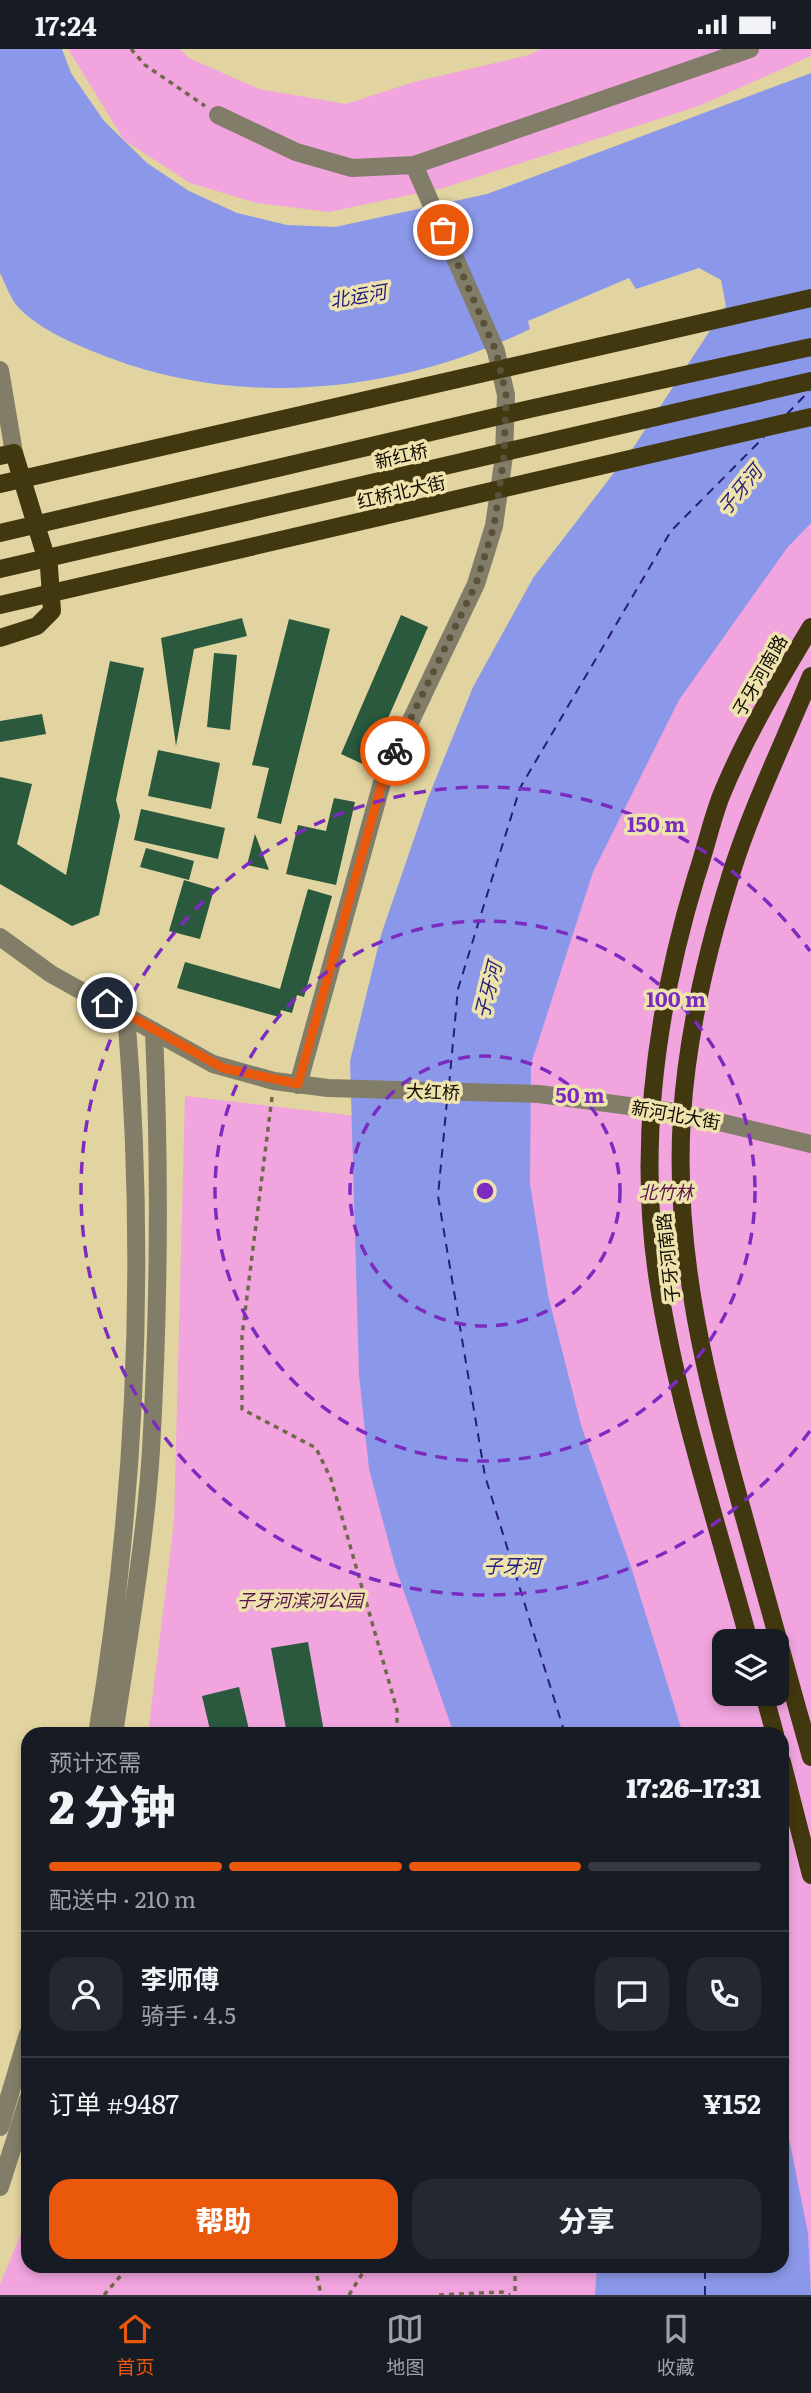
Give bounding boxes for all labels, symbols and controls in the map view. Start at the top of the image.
text: 17:24 [35,5,97,44]
pin [413,200,473,260]
icon: bag [424,211,462,249]
water label: 北运河 [327,276,392,314]
street label: 新红桥 [372,436,430,474]
water label: 子牙河 [710,455,770,520]
street label: 红桥北大街 [354,468,448,514]
street label: 子牙河南路 [725,629,793,721]
courier [360,716,430,786]
icon: bike [376,732,414,770]
text: 150 m [627,807,685,838]
water label: 子牙河 [467,955,508,1021]
pin [77,973,137,1033]
text: 100 m [646,982,706,1013]
icon: home [88,984,126,1022]
street label: 大红桥 [406,1077,460,1105]
text: 50 m [555,1078,605,1109]
street label: 新河北大街 [629,1093,723,1135]
park label: 北竹林 [639,1178,695,1205]
centre of rings [473,1179,497,1203]
street label: 子牙河南路 [649,1212,685,1304]
water label: 子牙河 [483,1551,544,1579]
park label: 子牙河滨河公园 [237,1586,366,1613]
map controls [712,1629,789,1706]
button: layers [712,1629,789,1706]
text: 预计还需 [49,1744,141,1778]
text: 17:26–17:31 [626,1767,761,1806]
text: 2 分钟 [49,1770,176,1838]
text: 配送中 · 210 m [49,1881,196,1915]
button: person [49,1957,123,2031]
button: chat [595,1957,669,2031]
button: phone [687,1957,761,2031]
text: 李师傅 [141,1958,219,1997]
text: 骑手 · 4.5 [141,1997,236,2031]
text: 订单 #9487 [49,2083,179,2122]
text: ¥152 [703,2083,761,2122]
button: 帮助 [49,2179,398,2259]
button: 分享 [412,2179,761,2259]
tab: 首页 [116,2310,154,2380]
tab: 地图 [386,2310,425,2380]
tab: 收藏 [657,2310,695,2380]

